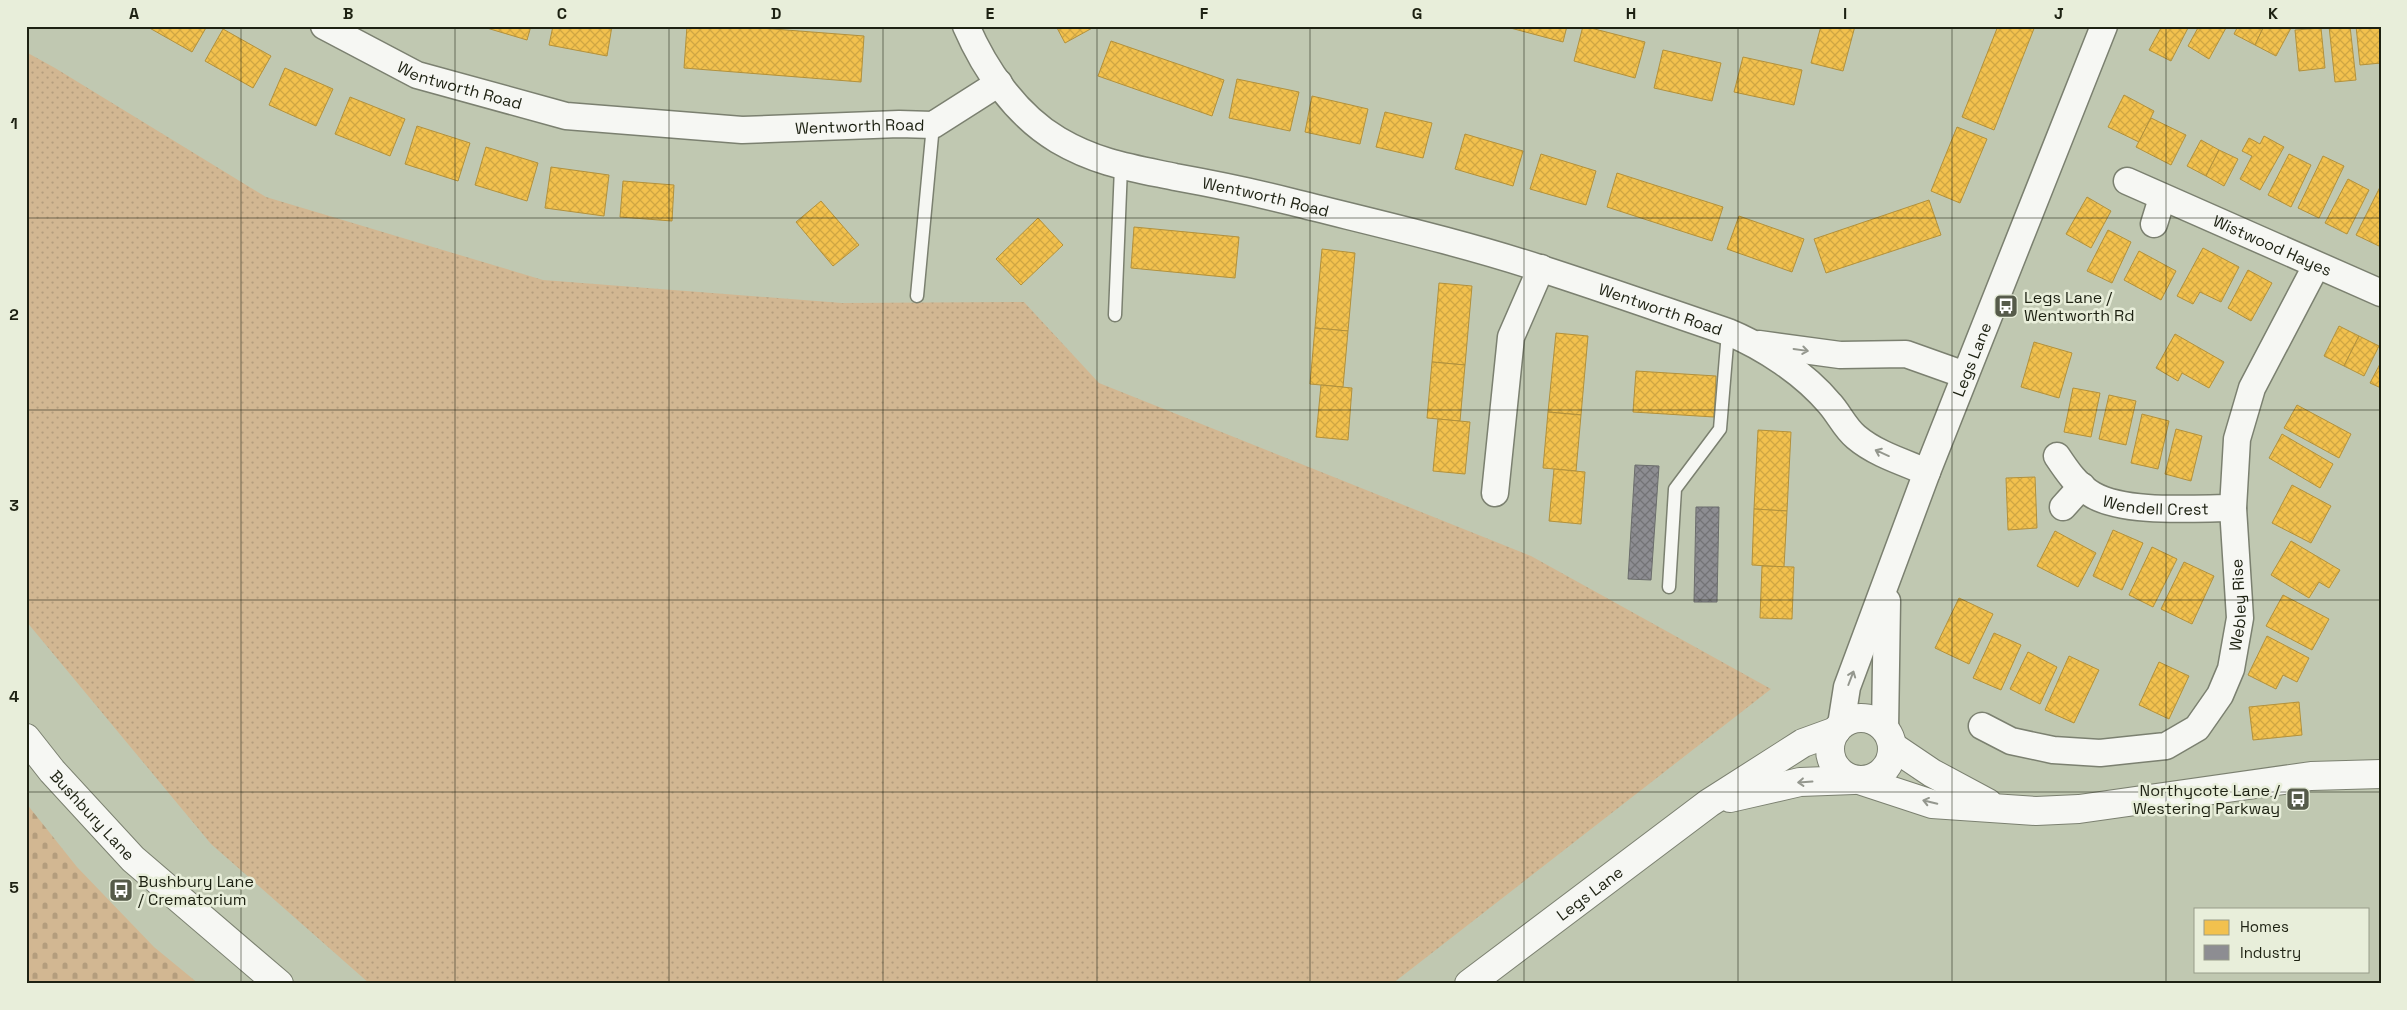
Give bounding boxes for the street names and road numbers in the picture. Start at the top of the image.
street label: Wentworth Road [394,56,525,114]
street label: Wentworth Road [795,113,925,138]
street label: Wentworth Road [1201,172,1331,221]
street label: Wistwood Hayes [2210,210,2335,281]
street label: Wentworth Road [1596,278,1725,340]
street label: Legs Lane [1947,319,1996,400]
street label: Wendell Crest [2100,490,2209,519]
street label: Webley Rise [2224,558,2250,653]
street label: Bushbury Lane [46,765,140,865]
street label: Legs Lane [1552,861,1627,925]

